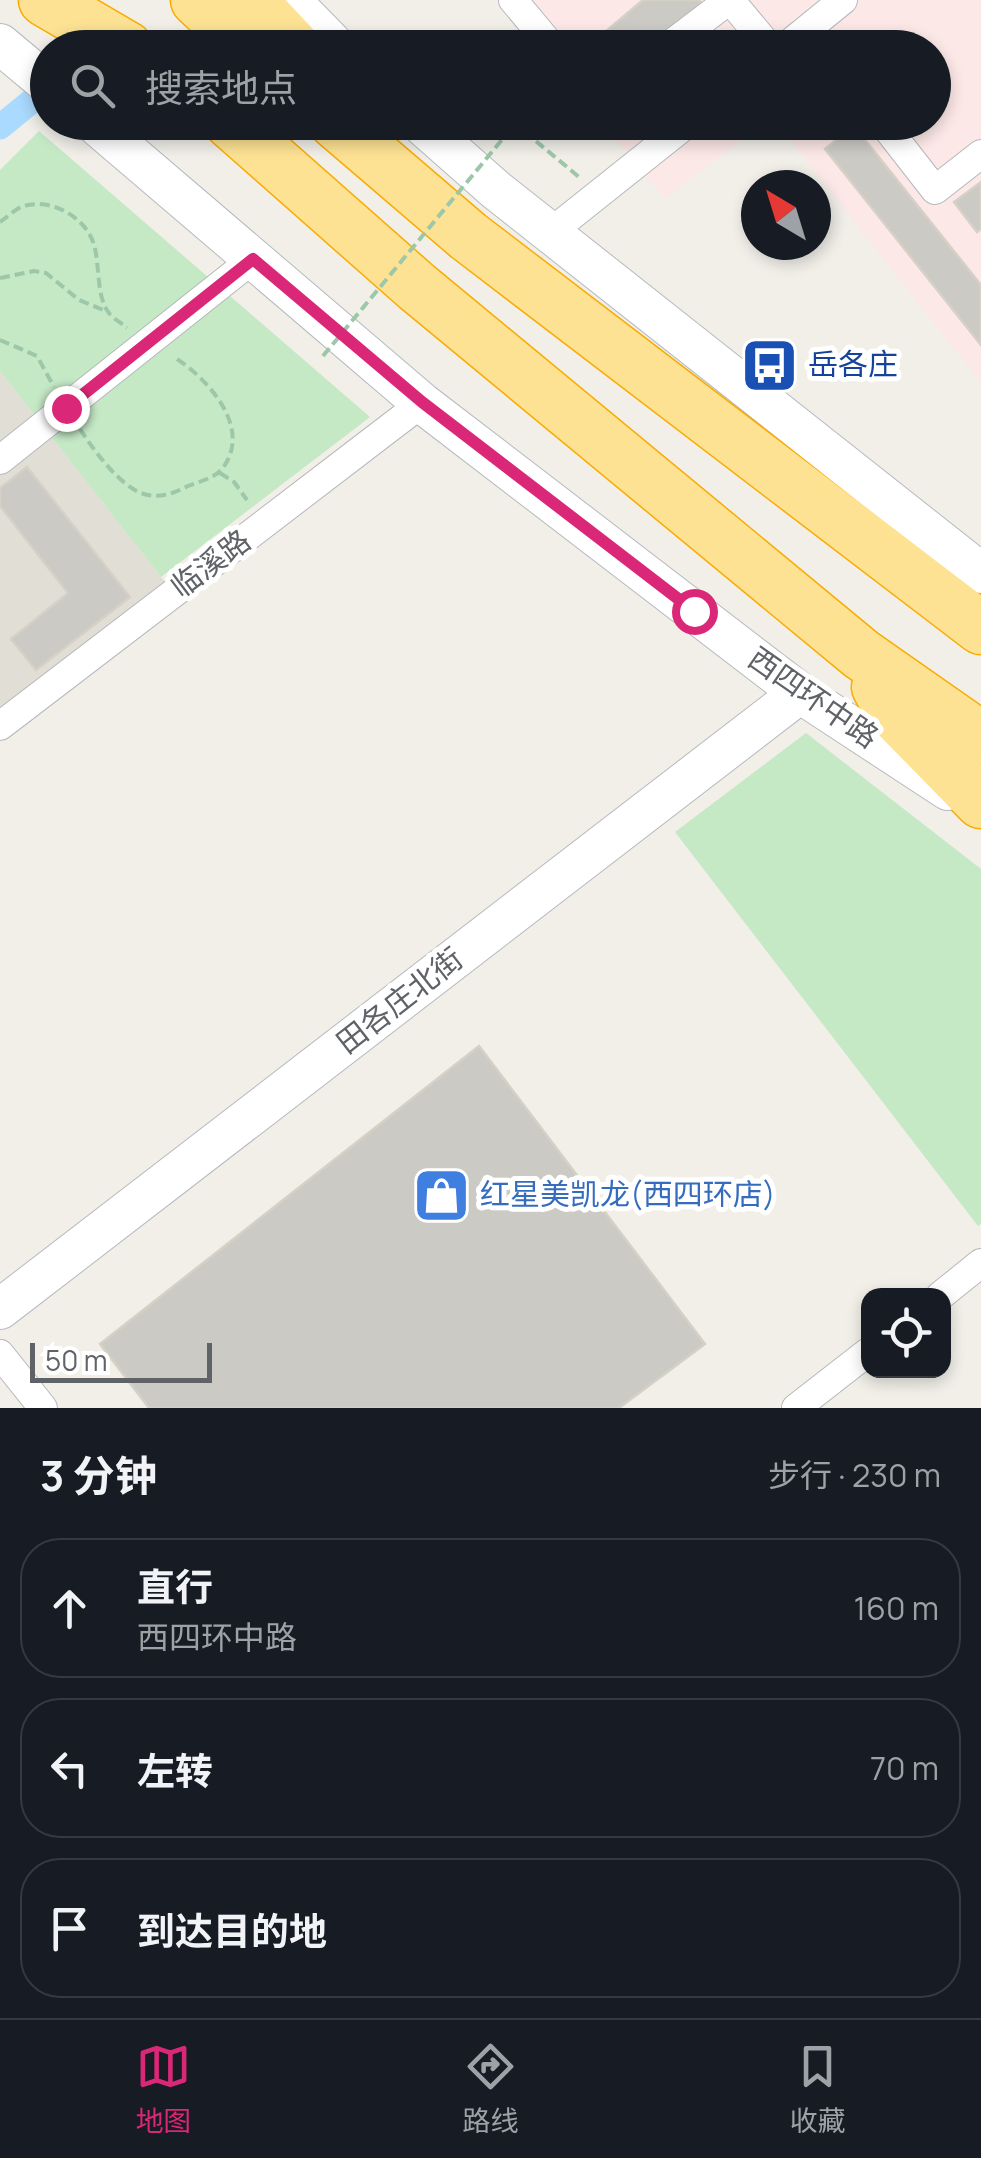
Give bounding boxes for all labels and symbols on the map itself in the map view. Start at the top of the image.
north arrow [741,170,831,260]
bus stop icon: 岳各庄 [739,335,799,395]
place label: 岳各庄 [808,343,898,384]
route end [44,386,90,432]
street label: 临溪路 [162,519,258,606]
route start [672,589,718,635]
street label: 西四环中路 [741,637,887,757]
street label: 田各庄北街 [327,937,471,1062]
shop icon: 红星美凯龙(西四环店) [411,1165,471,1225]
place label: 红星美凯龙(西四环店) [480,1173,776,1214]
scale bar [30,1338,212,1382]

